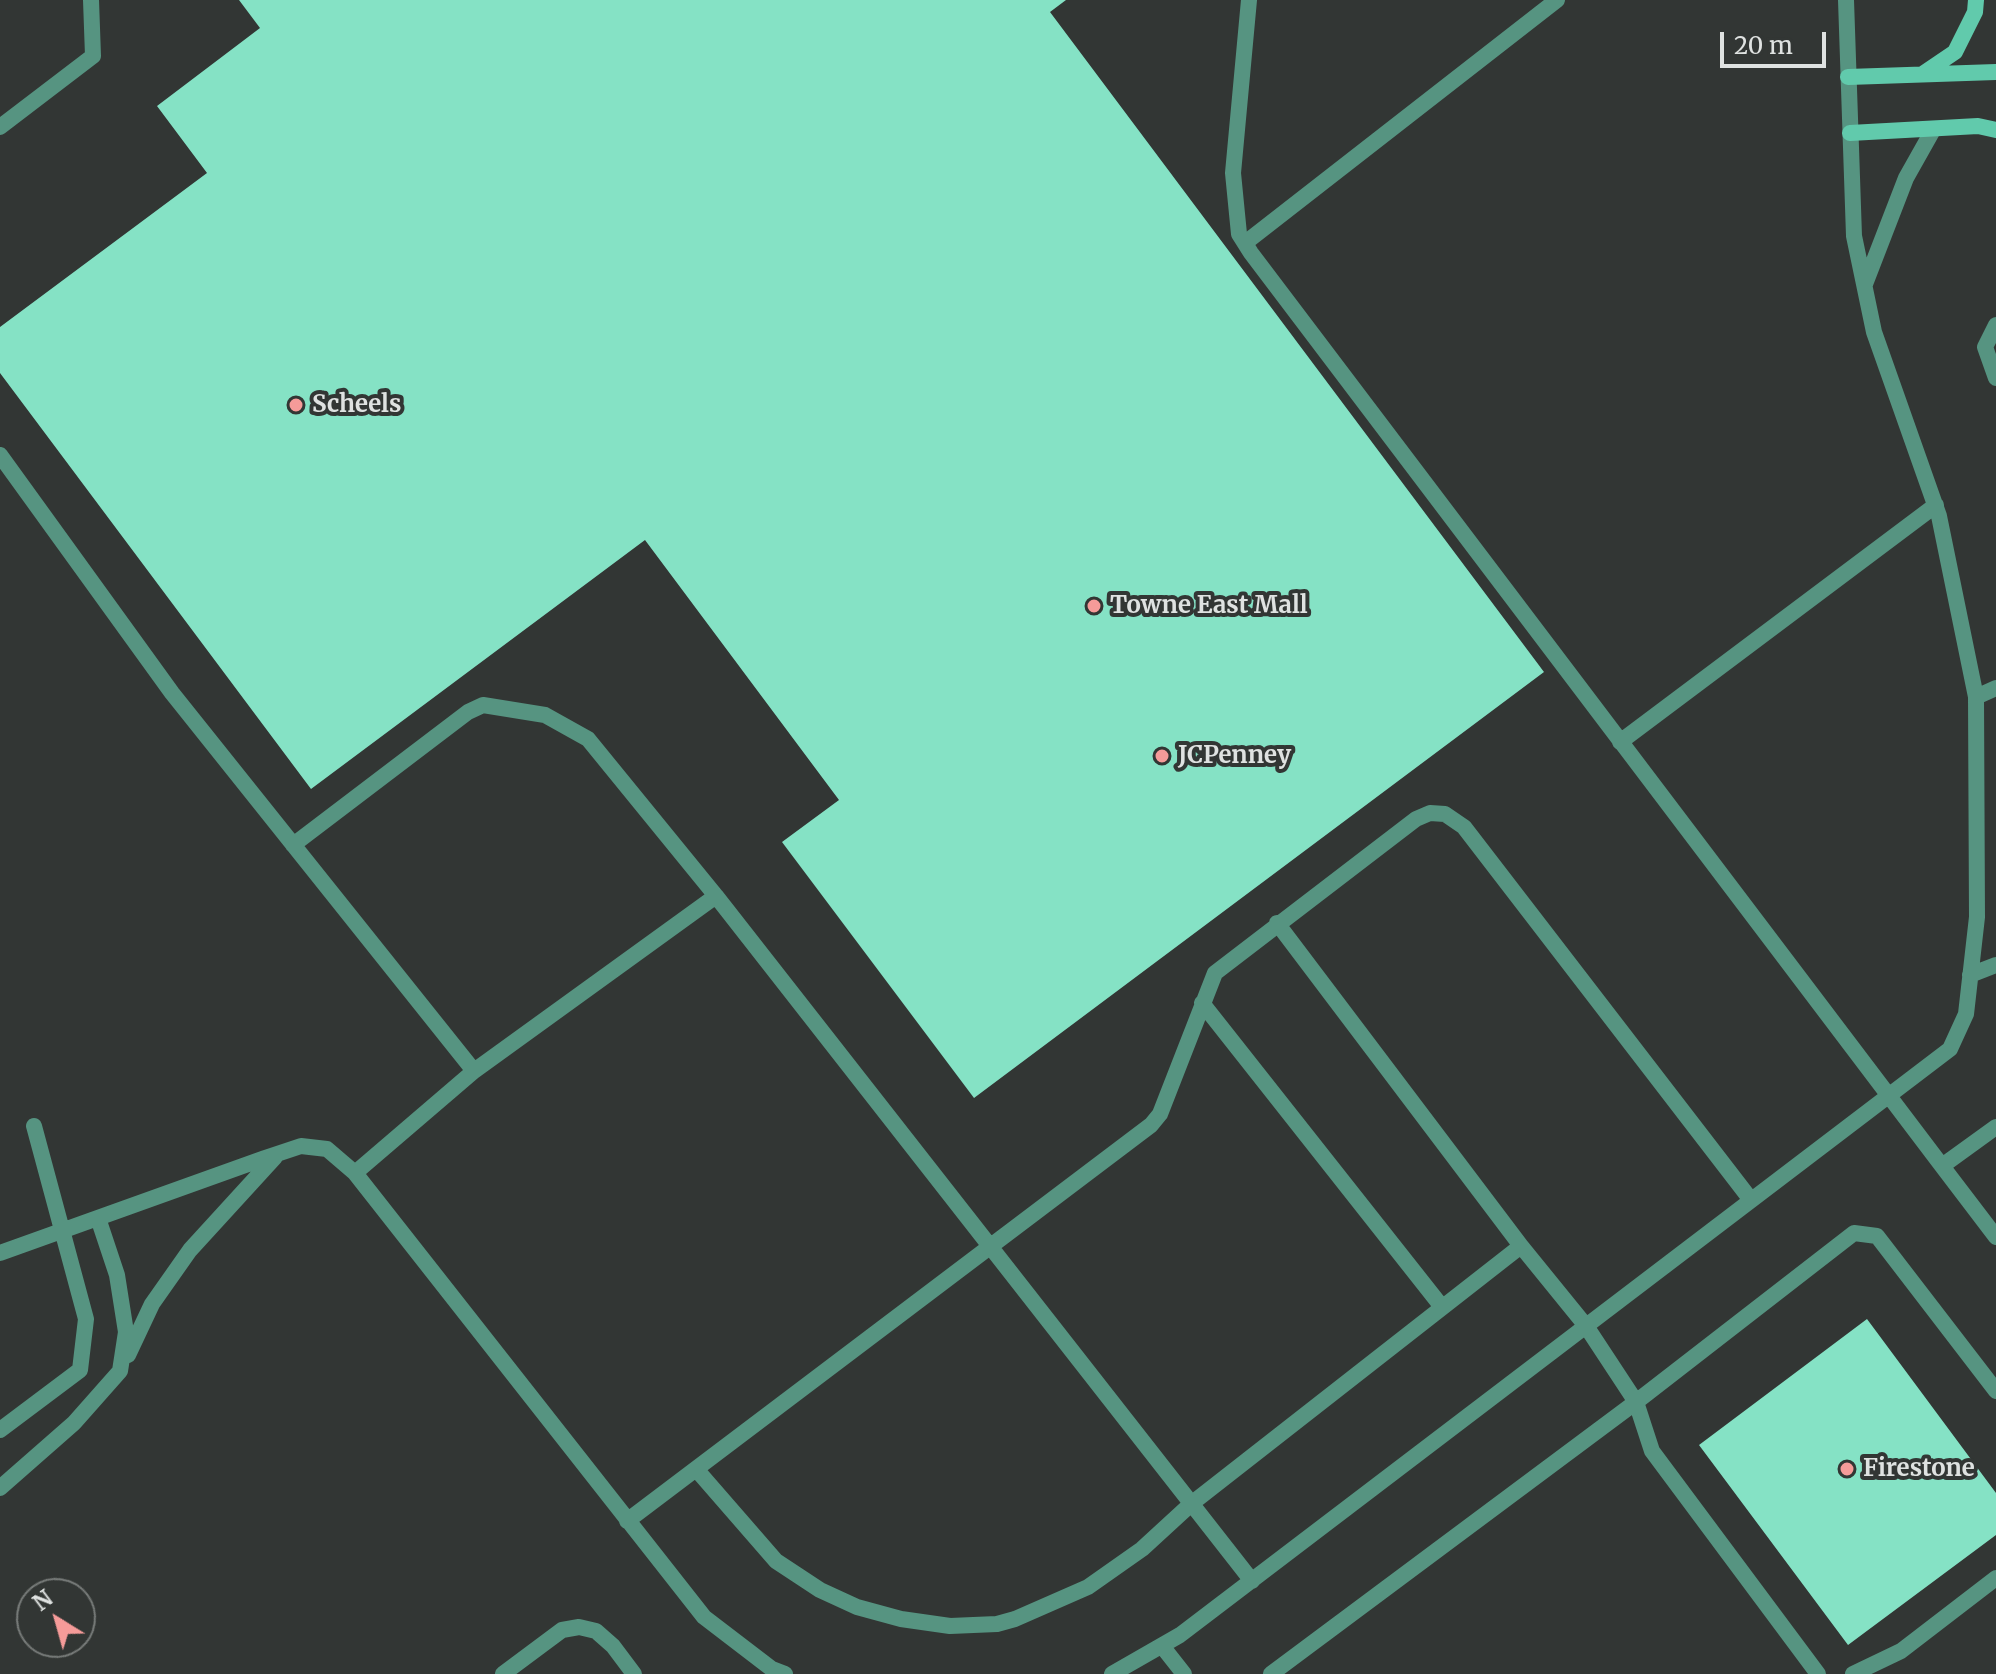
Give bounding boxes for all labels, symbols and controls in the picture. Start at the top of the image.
scale bar [1724,16,1830,66]
text: 20 m [1734,30,1793,61]
place label: Scheels [312,391,401,419]
marker: Scheels [287,396,305,414]
place label: Towne East Mall [1110,592,1308,620]
marker: Towne East Mall [1085,597,1103,615]
place label: JCPenney [1178,742,1291,770]
marker: JCPenney [1153,747,1171,765]
place label: Firestone [1863,1455,1975,1483]
marker: Firestone [1838,1460,1856,1478]
north arrow [16,1578,96,1658]
text: N [27,1584,58,1617]

